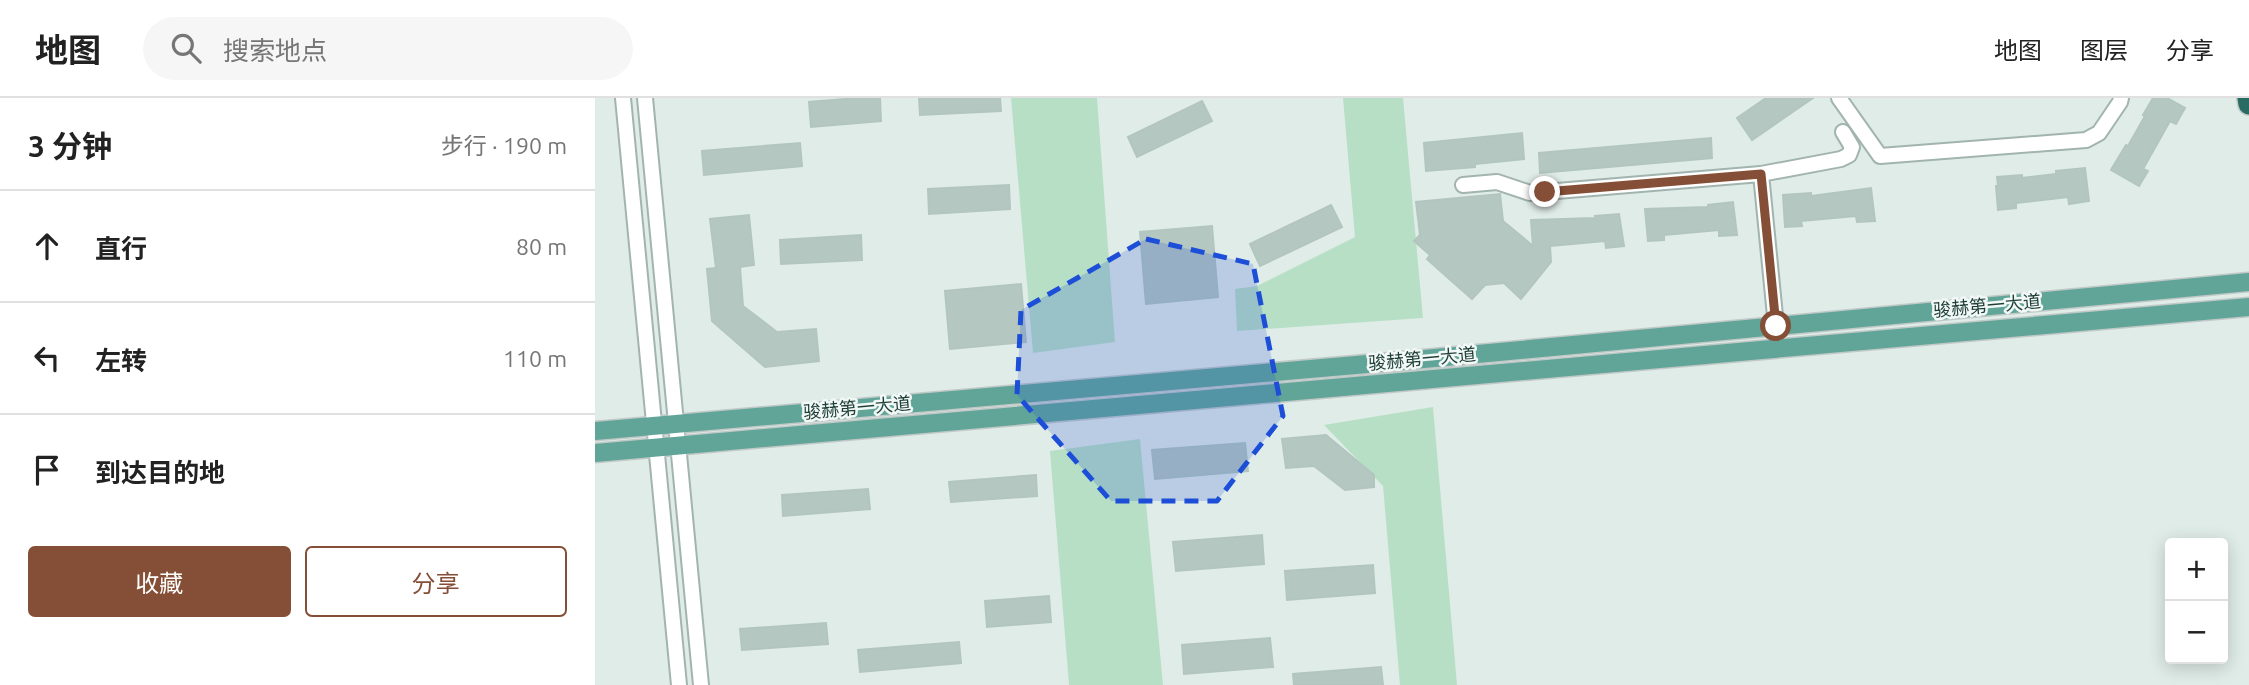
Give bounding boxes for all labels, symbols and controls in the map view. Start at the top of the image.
search box [143,17,633,80]
icon: search [167,29,205,67]
text: 地图 [35,31,101,68]
text: 搜索地点 [223,36,327,65]
text: 地图 [1994,37,2042,64]
text: 图层 [2080,37,2128,64]
text: 分享 [2166,37,2214,64]
text: 3 分钟 [28,129,112,163]
text: 步行 · 190 m [441,133,567,158]
route end [1529,176,1560,207]
icon: ahead [28,227,66,265]
text: 直行 [95,234,147,263]
text: 80 m [516,234,567,259]
street label: 骏赫第一大道 [1932,290,2042,320]
route start [1760,310,1791,341]
icon: left [28,339,66,377]
street label: 骏赫第一大道 [1367,343,1477,373]
text: 左转 [95,346,147,375]
text: 110 m [503,346,567,371]
street label: 骏赫第一大道 [802,392,912,422]
icon: arrive [28,451,66,489]
text: 到达目的地 [95,458,225,487]
map controls [2165,538,2228,664]
button: + [2165,538,2228,601]
button: 收藏 [28,546,291,617]
button: 分享 [305,546,567,617]
button: − [2165,601,2228,664]

